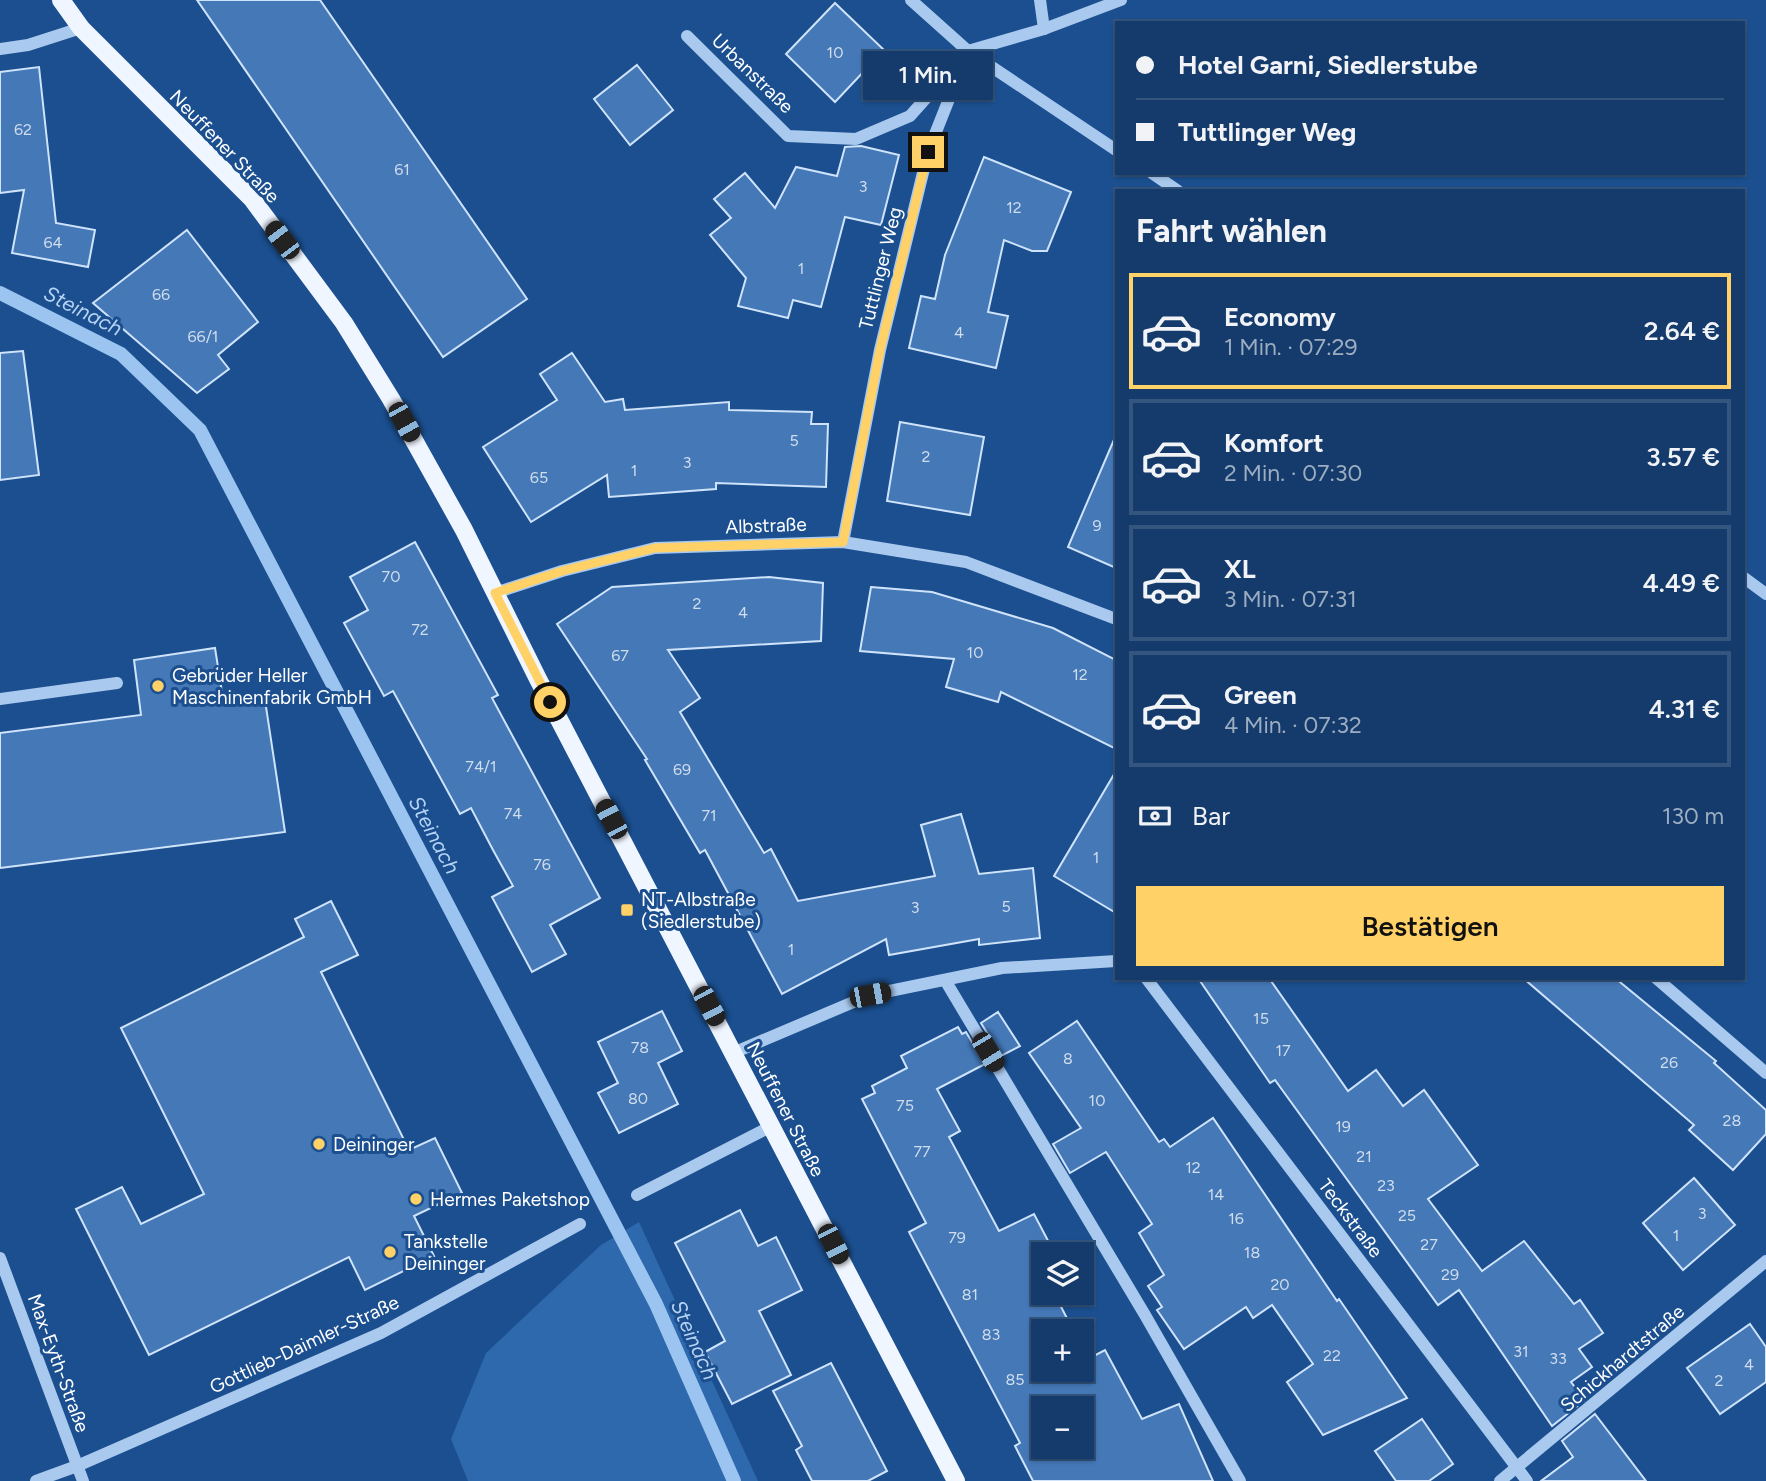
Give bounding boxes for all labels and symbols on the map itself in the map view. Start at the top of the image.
street label: Urbanstraße [707,29,798,118]
house number: 10 [827,43,843,62]
callout: 1 Min. [863,51,993,100]
street label: Neuffener Straße [165,85,284,208]
house number: 62 [14,120,32,139]
route end [912,136,944,168]
house number: 61 [394,160,410,179]
house number: 3 [859,177,867,196]
house number: 12 [1006,198,1022,217]
street label: Tuttlinger Weg [854,204,907,332]
car [261,217,304,263]
house number: 64 [44,233,63,252]
house number: 1 [798,259,804,278]
water label: Steinach [40,280,127,341]
house number: 66 [152,285,170,304]
house number: 4 [954,323,964,342]
house number: 66/1 [188,327,218,346]
car [385,399,424,445]
house number: 5 [789,431,799,450]
house number: 2 [922,447,930,466]
house number: 3 [683,453,691,472]
house number: 1 [631,461,637,480]
house number: 65 [530,468,548,487]
street label: Albstraße [725,513,807,538]
house number: 9 [1092,516,1102,535]
house number: 70 [382,567,400,586]
house number: 2 [693,594,701,613]
house number: 4 [738,603,748,622]
house number: 72 [411,620,429,639]
house number: 10 [967,643,983,662]
house number: 67 [611,646,629,665]
place label: Gebrüder Heller Maschinenfabrik GmbH [172,664,372,709]
house number: 12 [1072,665,1088,684]
marker: Gebrüder Heller Maschinenfabrik GmbH [150,678,166,694]
route start [534,686,566,718]
house number: 74/1 [465,757,497,776]
house number: 69 [673,760,691,779]
water label: Steinach [404,792,465,878]
car [592,796,631,842]
house number: 74 [504,804,522,823]
house number: 71 [701,806,717,825]
house number: 1 [1093,848,1099,867]
house number: 76 [533,855,551,874]
place label: NT-Albstraße (Siedlerstube) [641,888,761,933]
house number: 5 [1001,897,1011,916]
house number: 3 [911,898,919,917]
marker: NT-Albstraße (Siedlerstube) [619,902,635,918]
house number: 1 [788,940,794,959]
car [848,981,893,1009]
car [690,983,729,1029]
house number: 15 [1253,1009,1269,1028]
car [969,1029,1008,1075]
house number: 78 [631,1038,649,1057]
street label: Neuffener Straße [742,1038,829,1180]
house number: 17 [1275,1041,1291,1060]
house number: 8 [1063,1049,1073,1068]
house number: 26 [1660,1053,1678,1072]
house number: 80 [628,1089,648,1108]
house number: 10 [1089,1091,1105,1110]
house number: 75 [896,1096,914,1115]
house number: 28 [1723,1111,1741,1130]
house number: 19 [1335,1117,1351,1136]
place label: Deininger [333,1133,415,1156]
marker: Deininger [311,1136,327,1152]
house number: 77 [913,1142,931,1161]
house number: 21 [1356,1147,1372,1166]
house number: 12 [1185,1158,1201,1177]
street label: Teckstraße [1314,1174,1388,1262]
house number: 23 [1377,1176,1395,1195]
house number: 14 [1208,1185,1224,1204]
place label: Hermes Paketshop [430,1188,590,1211]
marker: Hermes Paketshop [408,1191,424,1207]
house number: 3 [1698,1204,1706,1223]
house number: 25 [1398,1206,1416,1225]
house number: 16 [1228,1209,1244,1228]
car [815,1221,852,1267]
house number: 1 [1673,1226,1679,1245]
house number: 79 [948,1228,966,1247]
place label: Tankstelle Deininger [404,1230,488,1275]
house number: 27 [1420,1235,1438,1254]
house number: 18 [1244,1243,1260,1262]
marker: Tankstelle Deininger [382,1244,398,1260]
house number: 29 [1441,1265,1459,1284]
house number: 20 [1270,1275,1290,1294]
house number: 81 [962,1285,978,1304]
street label: Gottlieb-Daimler-Straße [206,1290,402,1398]
street label: Max-Eyth-Straße [23,1291,94,1436]
water label: Steinach [666,1296,723,1384]
street label: Schickhardtstraße [1556,1300,1689,1417]
house number: 83 [982,1325,1000,1344]
house number: 31 [1513,1342,1529,1361]
house number: 22 [1323,1346,1341,1365]
house number: 33 [1549,1349,1567,1368]
house number: 4 [1744,1355,1754,1374]
house number: 85 [1005,1370,1025,1389]
house number: 2 [1715,1371,1723,1390]

